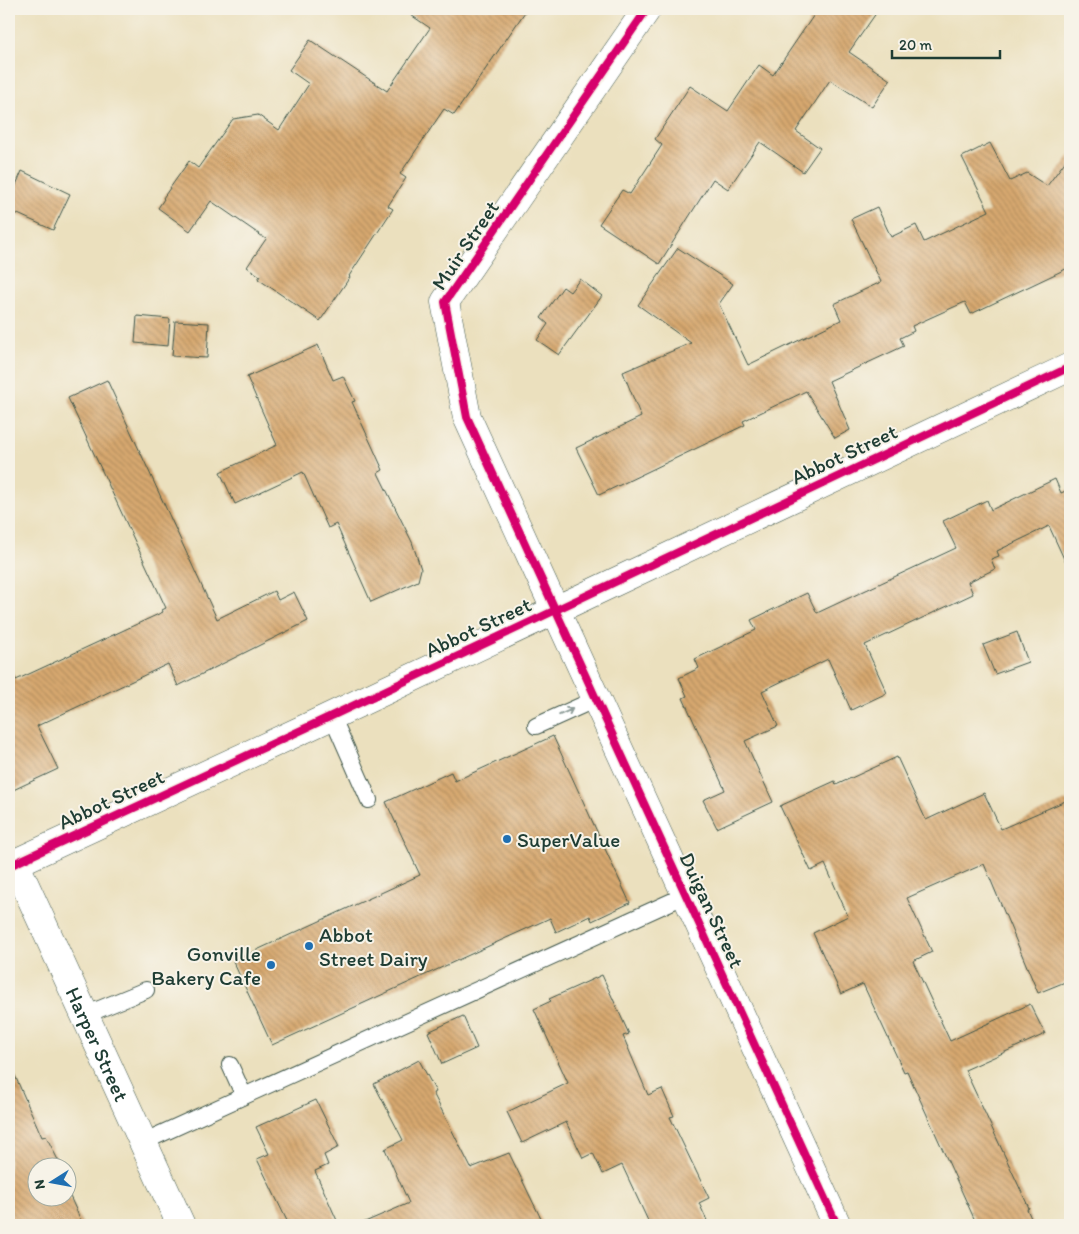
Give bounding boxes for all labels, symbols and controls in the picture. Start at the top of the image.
scale bar [892,28,999,60]
text: 20 m [899,36,933,54]
street label: Muir Street [426,195,504,295]
street label: Abbot Street [787,418,901,489]
street label: Abbot Street [421,591,535,662]
one-way arrow [558,707,573,717]
street label: Abbot Street [54,763,168,834]
place label: SuperValue [517,827,620,852]
marker: SuperValue [501,833,513,845]
street label: Duigan Street [674,848,750,972]
place label: Abbot Street Dairy [319,922,428,971]
marker: Abbot Street Dairy [303,940,315,952]
place label: Gonville Bakery Cafe [151,941,261,990]
marker: Gonville Bakery Cafe [265,959,277,971]
street label: Harper Street [61,983,135,1105]
north arrow [28,1156,78,1206]
text: N [30,1178,49,1191]

